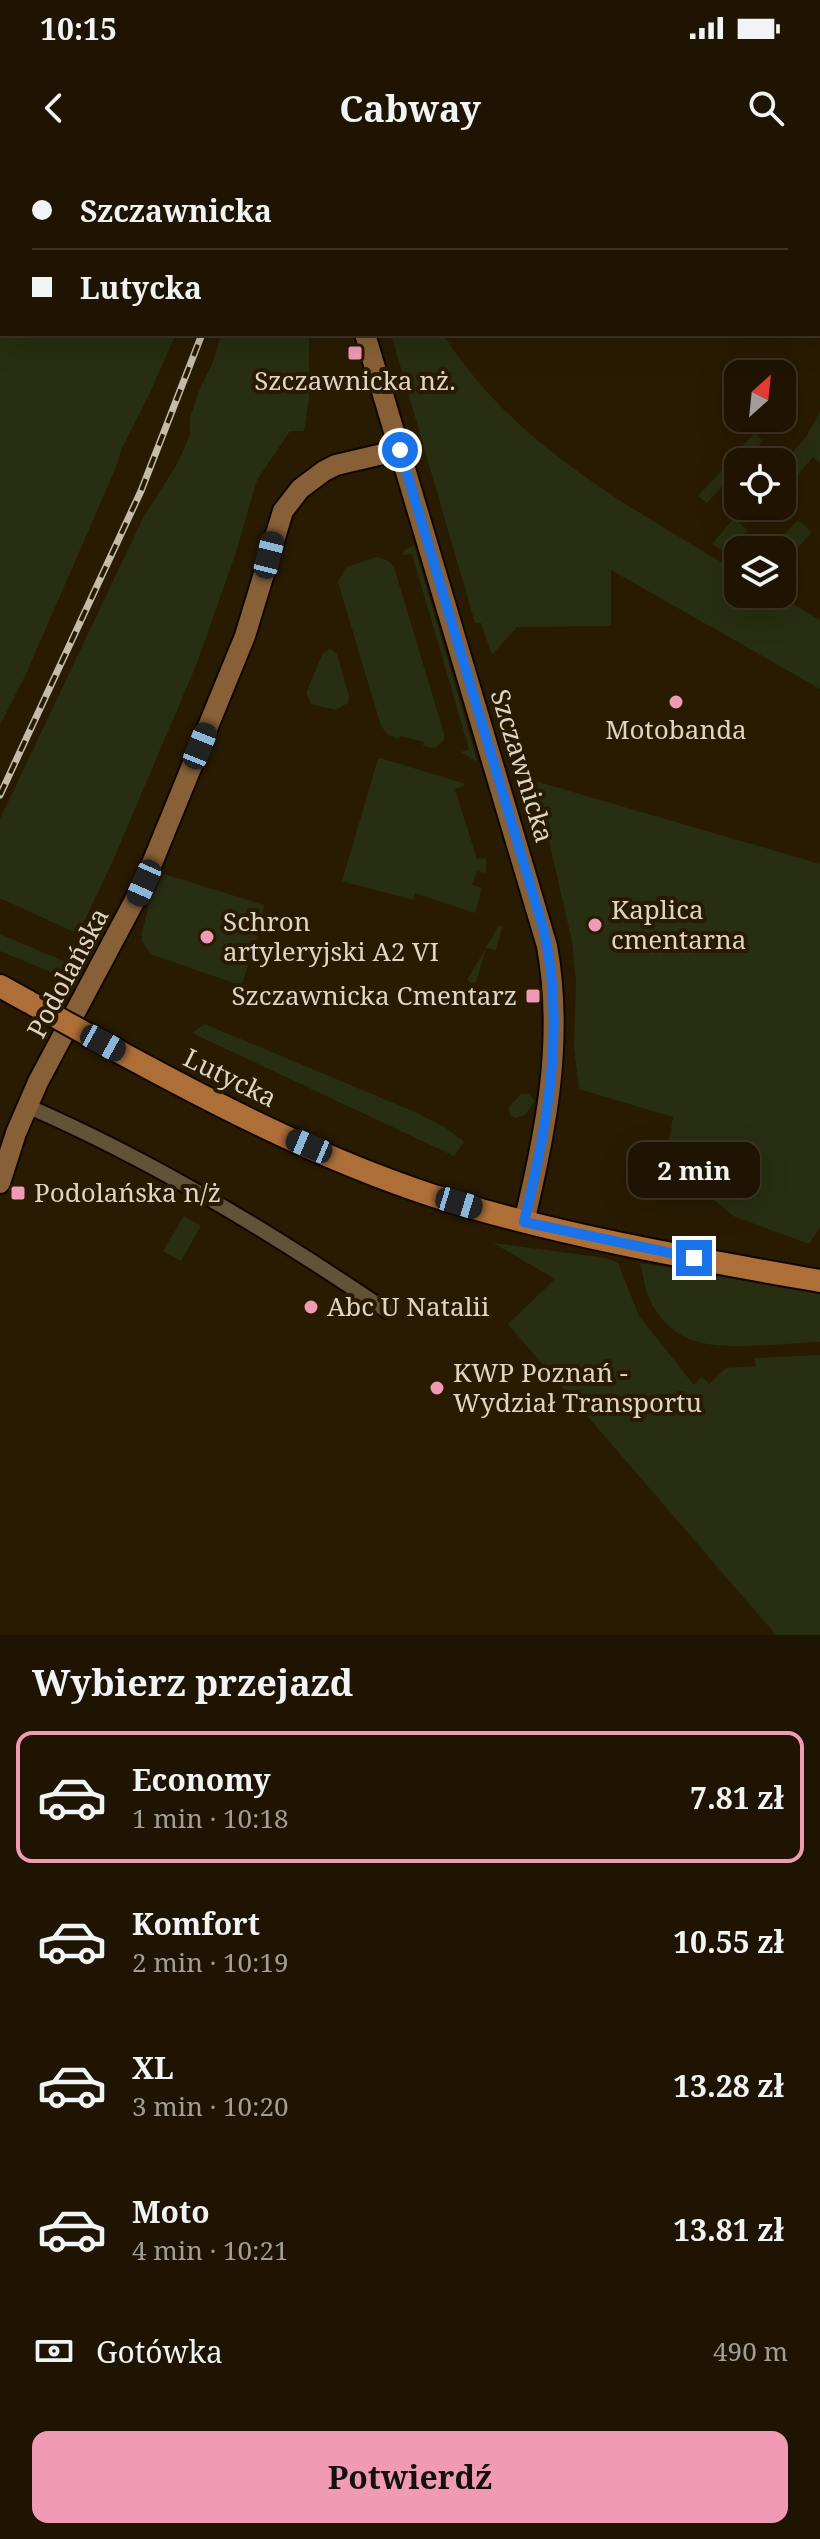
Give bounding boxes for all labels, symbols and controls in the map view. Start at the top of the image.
text: 10:15 [40,8,117,49]
text: Cabway [339,84,481,133]
icon: back [32,86,76,130]
icon: search [744,86,788,130]
text: Szczawnicka [80,190,272,231]
text: Lutycka [80,267,202,308]
marker: Szczawnicka nż. [346,344,364,362]
north arrow [724,360,796,432]
map controls [724,360,796,608]
place label: Szczawnicka nż. [254,362,456,398]
route start [382,432,418,468]
button: locate [724,448,796,520]
car [252,529,286,581]
button: layers [724,536,796,608]
street label: Szczawnicka [483,685,563,847]
marker: Motobanda [667,693,685,711]
place label: Motobanda [605,711,747,747]
car [180,719,220,773]
car [123,856,165,910]
place label: Kaplica cmentarna [611,891,747,957]
street label: Podolańska [18,901,117,1044]
place label: Schron artyleryjski A2 VI [223,903,439,969]
marker: Kaplica cmentarna [586,916,604,934]
marker: Schron artyleryjski A2 VI [198,928,216,946]
place label: Szczawnicka Cmentarz [231,977,517,1013]
marker: Szczawnicka Cmentarz [524,987,542,1005]
car [76,1021,130,1065]
street label: Lutycka [178,1039,283,1115]
car [282,1126,336,1166]
callout: 2 min [628,1142,760,1198]
text: 2 min [657,1152,731,1188]
place label: Podolańska n/ż [34,1174,221,1210]
marker: Podolańska n/ż [9,1184,27,1202]
car [433,1185,485,1221]
route end [676,1240,712,1276]
place label: Abc U Natalii [327,1288,489,1324]
marker: Abc U Natalii [302,1298,320,1316]
place label: KWP Poznań - Wydział Transportu [453,1354,702,1420]
marker: KWP Poznań - Wydział Transportu [428,1379,446,1397]
text: Wybierz przejazd [32,1658,353,1707]
text: Economy [132,1759,271,1800]
icon: car [36,1761,108,1833]
text: 7.81 zł [690,1777,784,1818]
text: 1 min · 10:18 [132,1800,289,1836]
text: Komfort [132,1903,260,1944]
icon: car [36,1905,108,1977]
text: 10.55 zł [673,1921,784,1962]
text: 2 min · 10:19 [132,1944,289,1980]
text: XL [132,2047,174,2088]
icon: car [36,2049,108,2121]
text: 13.28 zł [673,2065,784,2106]
text: 3 min · 10:20 [132,2088,289,2124]
text: Moto [132,2191,210,2232]
icon: car [36,2193,108,2265]
text: 13.81 zł [673,2209,784,2250]
text: 4 min · 10:21 [132,2232,289,2268]
icon: cash [32,2329,76,2373]
text: Gotówka [96,2331,223,2372]
text: 490 m [713,2333,788,2369]
button: Potwierdź [32,2431,788,2523]

